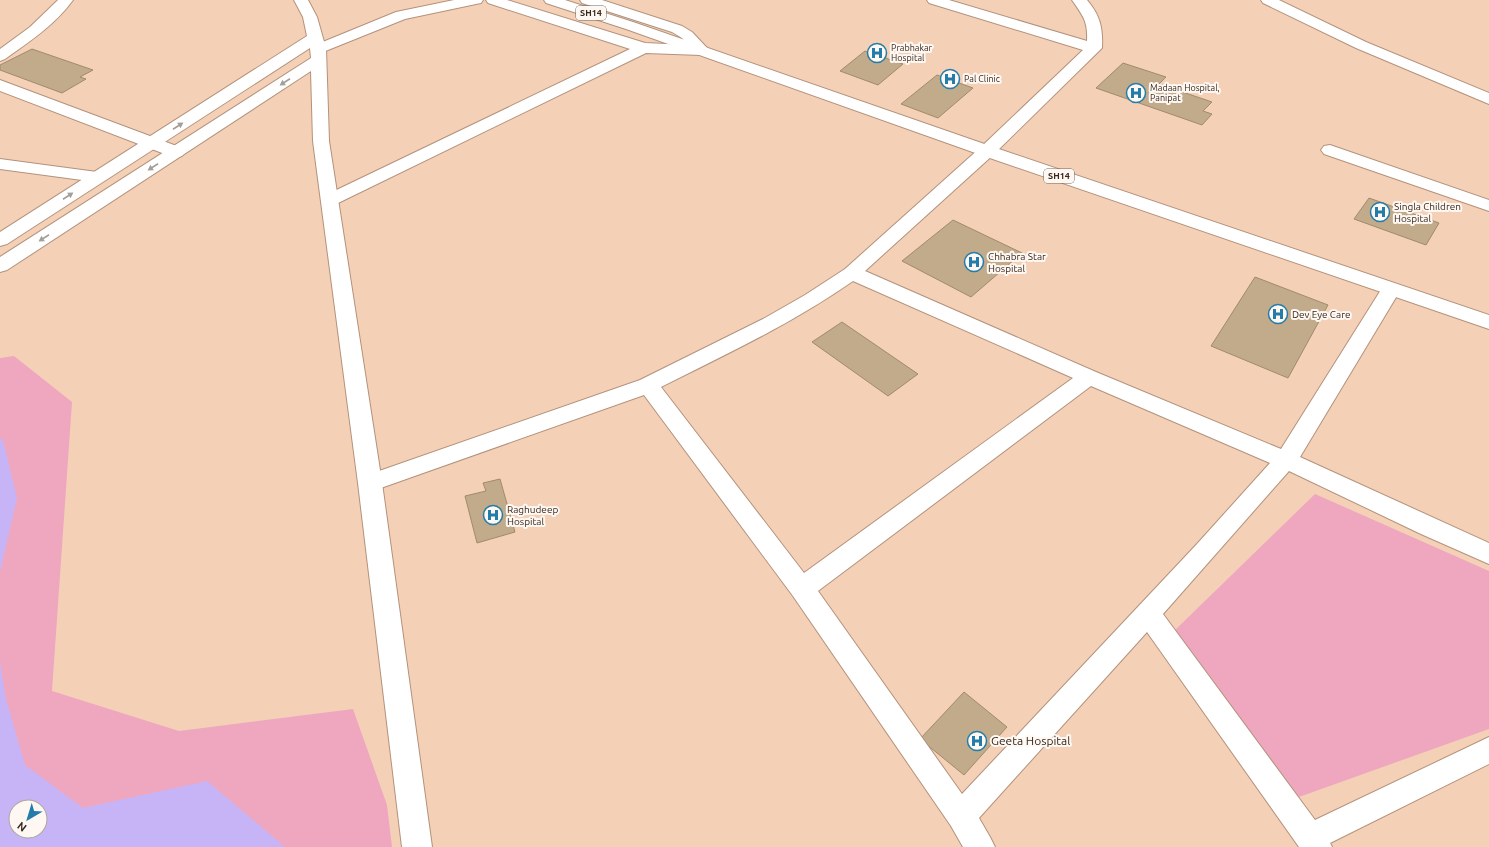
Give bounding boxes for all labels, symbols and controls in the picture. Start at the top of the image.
road number: SH14 [576,6,606,20]
hospital icon: Prabhakar Hospital [866,42,888,64]
place label: Prabhakar Hospital [891,43,933,63]
hospital icon: Pal Clinic [939,68,961,90]
place label: Pal Clinic [964,74,1000,84]
one-way arrow [280,78,291,85]
hospital icon: Madaan Hospital, Panipat [1125,82,1147,104]
place label: Madaan Hospital, Panipat [1150,83,1220,103]
one-way arrow [173,122,183,130]
one-way arrow [147,164,159,171]
road number: SH14 [1044,169,1074,183]
one-way arrow [63,192,73,200]
hospital icon: Singla Children Hospital [1369,201,1391,223]
place label: Singla Children Hospital [1394,201,1461,224]
one-way arrow [38,234,49,242]
hospital icon: Chhabra Star Hospital [963,251,985,273]
place label: Chhabra Star Hospital [988,251,1046,274]
hospital icon: Dev Eye Care [1267,303,1289,325]
place label: Dev Eye Care [1292,309,1350,320]
hospital icon: Raghudeep Hospital [482,504,504,526]
place label: Raghudeep Hospital [507,504,558,527]
hospital icon: Geeta Hospital [966,730,988,752]
place label: Geeta Hospital [991,734,1070,747]
north arrow [8,799,48,839]
text: N [15,820,29,834]

